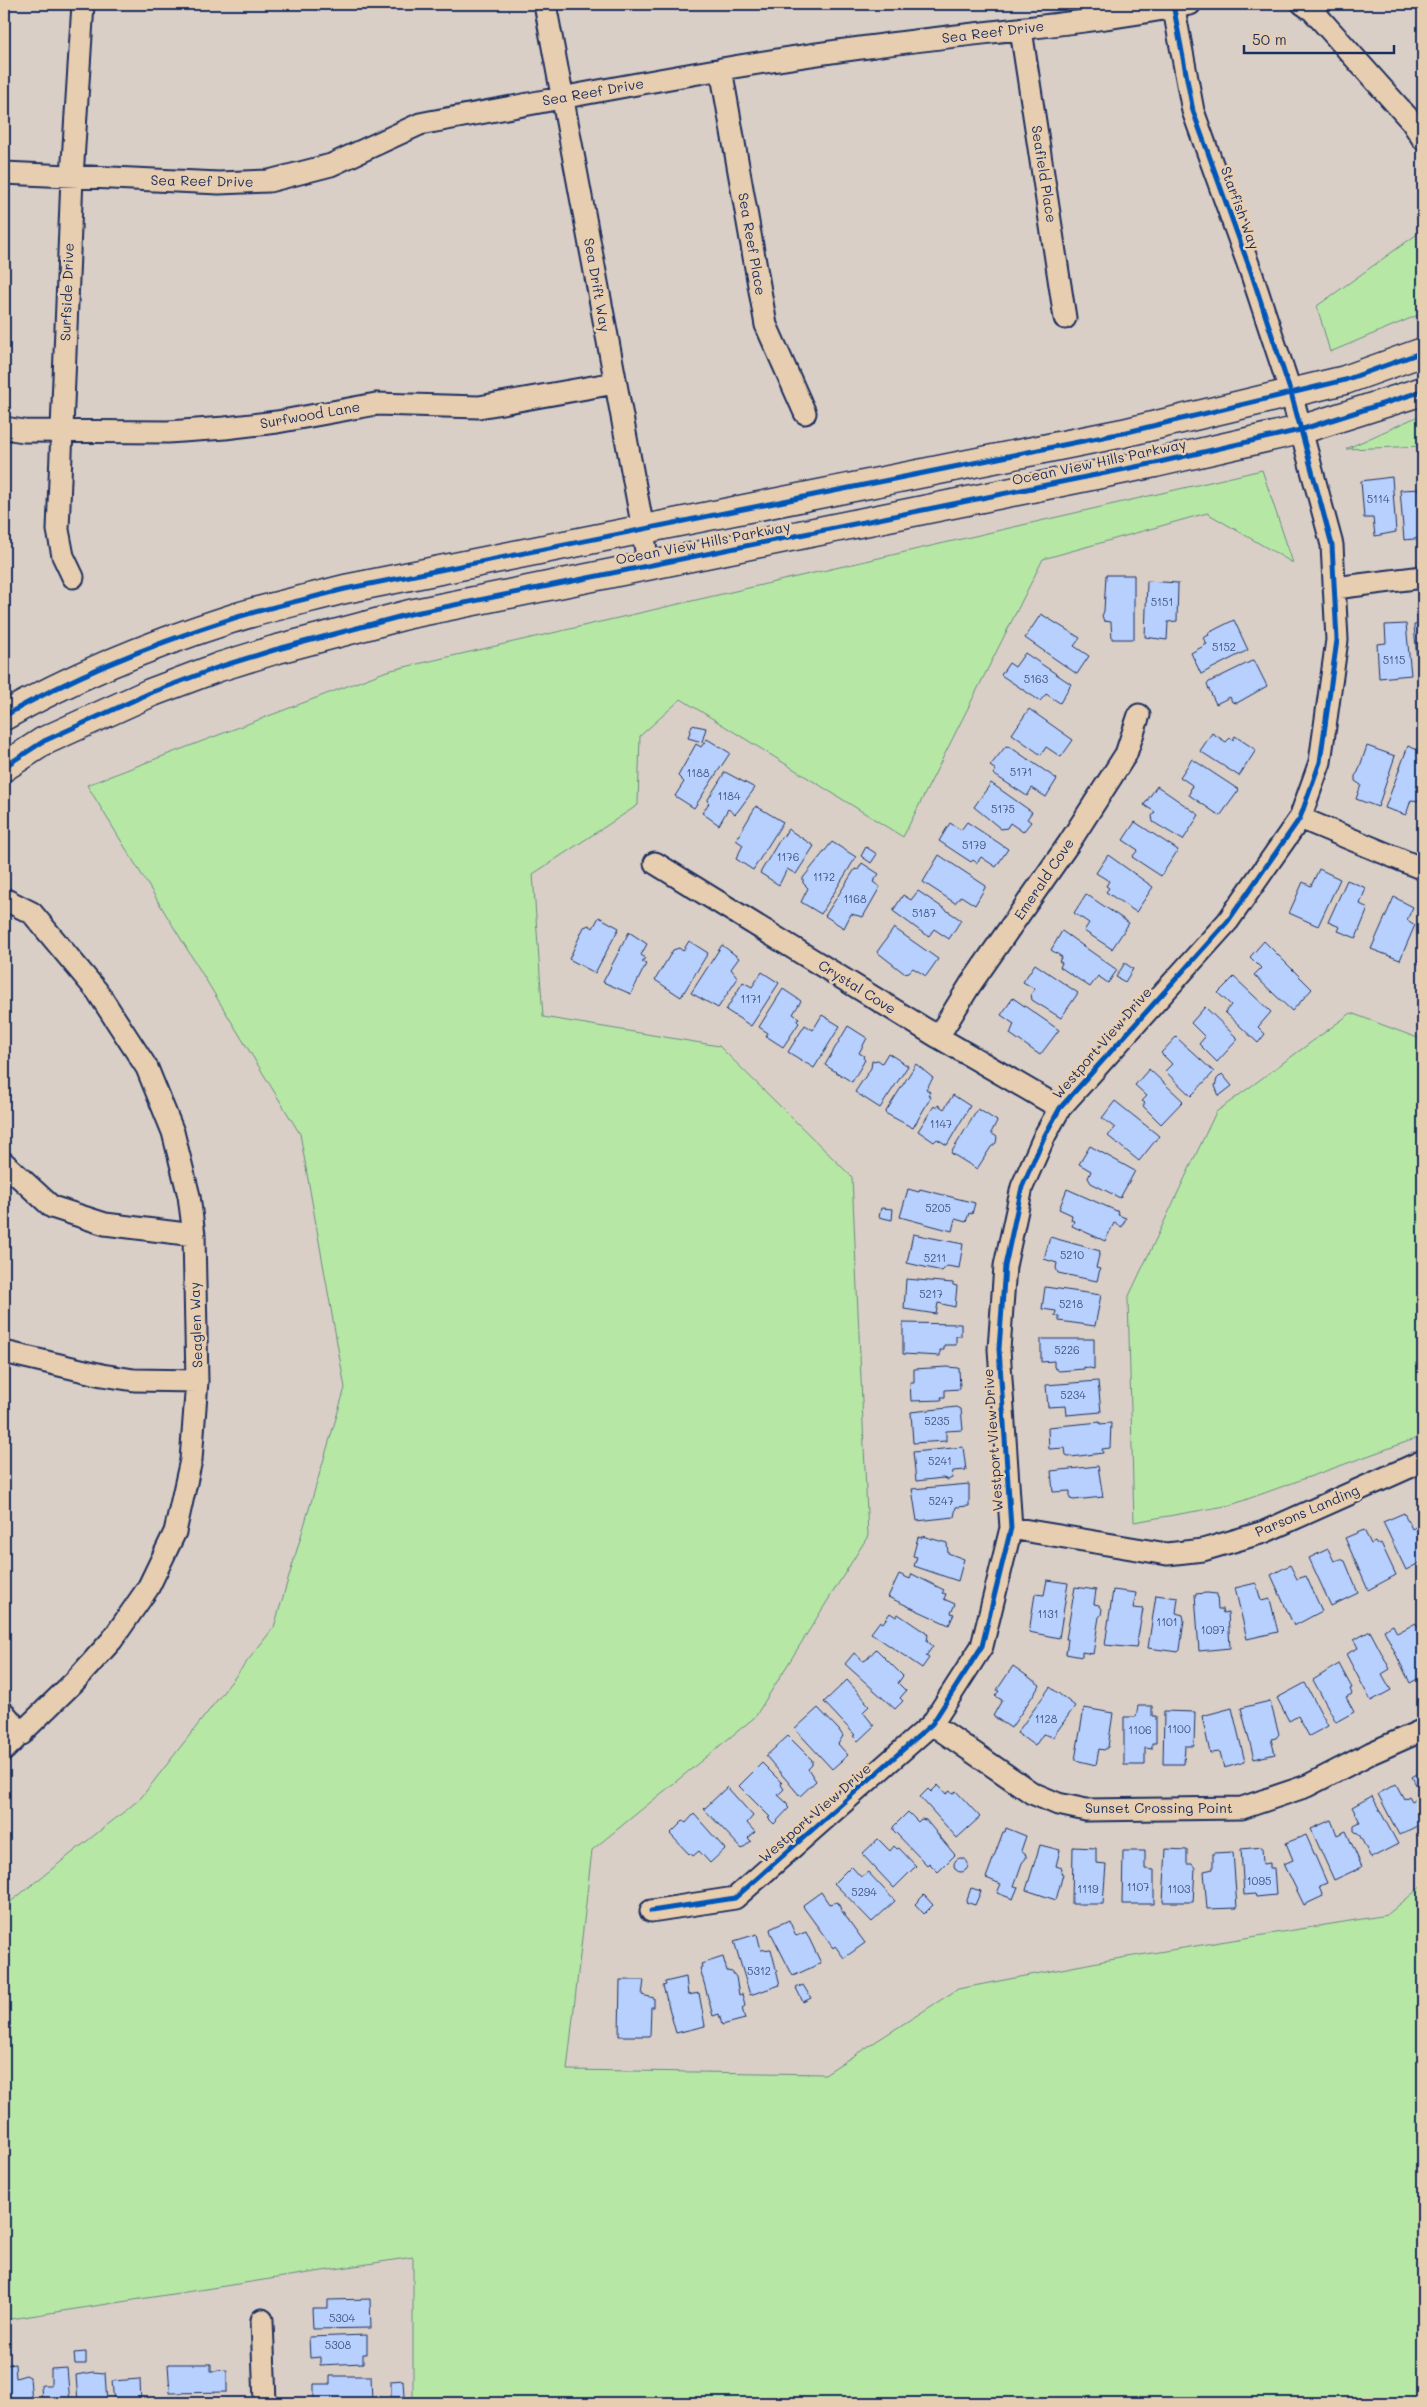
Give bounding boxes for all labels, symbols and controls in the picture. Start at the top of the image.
street label: Sea Reef Drive [941,16,1045,47]
scale bar [1244,22,1394,54]
text: 50 m [1252,29,1287,49]
street label: Sea Reef Drive [541,73,645,110]
street label: Seafield Place [1027,124,1062,224]
street label: Starfish Way [1217,164,1264,252]
street label: Sea Reef Drive [150,170,254,191]
street label: Sea Reef Place [734,191,771,297]
street label: Sea Drift Way [580,236,615,333]
street label: Surfside Drive [55,243,78,341]
street label: Surfwood Lane [258,396,361,433]
street label: Ocean View Hills Parkway [1010,434,1188,489]
house number: 5114 [1367,491,1390,506]
street label: Ocean View Hills Parkway [614,516,792,569]
house number: 5151 [1151,594,1173,609]
house number: 5152 [1212,639,1236,654]
house number: 5115 [1383,652,1405,667]
house number: 5163 [1024,671,1049,686]
house number: 5171 [1010,764,1032,779]
house number: 1188 [686,765,710,780]
house number: 1184 [718,788,741,803]
house number: 5175 [991,801,1015,816]
street label: Emerald Cove [1009,834,1078,923]
house number: 5179 [962,837,986,852]
house number: 1176 [777,849,799,864]
house number: 1172 [813,869,835,884]
house number: 1168 [843,891,867,906]
house number: 5187 [912,905,936,920]
street label: Crystal Cove [815,955,900,1018]
street label: Westport View Drive [1048,983,1156,1103]
house number: 1171 [741,991,761,1006]
house number: 1147 [930,1116,952,1131]
house number: 5205 [925,1200,951,1215]
house number: 5210 [1060,1247,1084,1262]
house number: 5211 [924,1250,946,1265]
street label: Seaglen Way [185,1282,206,1368]
house number: 5217 [919,1286,943,1301]
house number: 5218 [1059,1296,1083,1311]
house number: 5226 [1054,1342,1080,1357]
street label: Westport View Drive [978,1368,1007,1512]
house number: 5234 [1060,1387,1086,1402]
house number: 5235 [924,1413,950,1428]
house number: 5241 [928,1453,952,1468]
street label: Parsons Landing [1252,1480,1362,1541]
house number: 5247 [928,1493,954,1508]
house number: 1131 [1037,1606,1059,1621]
house number: 1101 [1156,1614,1178,1629]
house number: 1097 [1201,1622,1225,1637]
house number: 1128 [1035,1711,1058,1726]
house number: 1100 [1167,1721,1191,1736]
house number: 1106 [1128,1722,1152,1737]
street label: Westport View Drive [755,1759,875,1867]
street label: Sunset Crossing Point [1085,1798,1233,1817]
house number: 1095 [1247,1873,1271,1888]
house number: 1107 [1127,1879,1149,1894]
house number: 1119 [1077,1881,1099,1896]
house number: 1103 [1167,1881,1191,1896]
house number: 5294 [851,1884,877,1899]
house number: 5312 [747,1963,771,1978]
house number: 5304 [329,2310,356,2325]
house number: 5308 [325,2337,351,2352]

